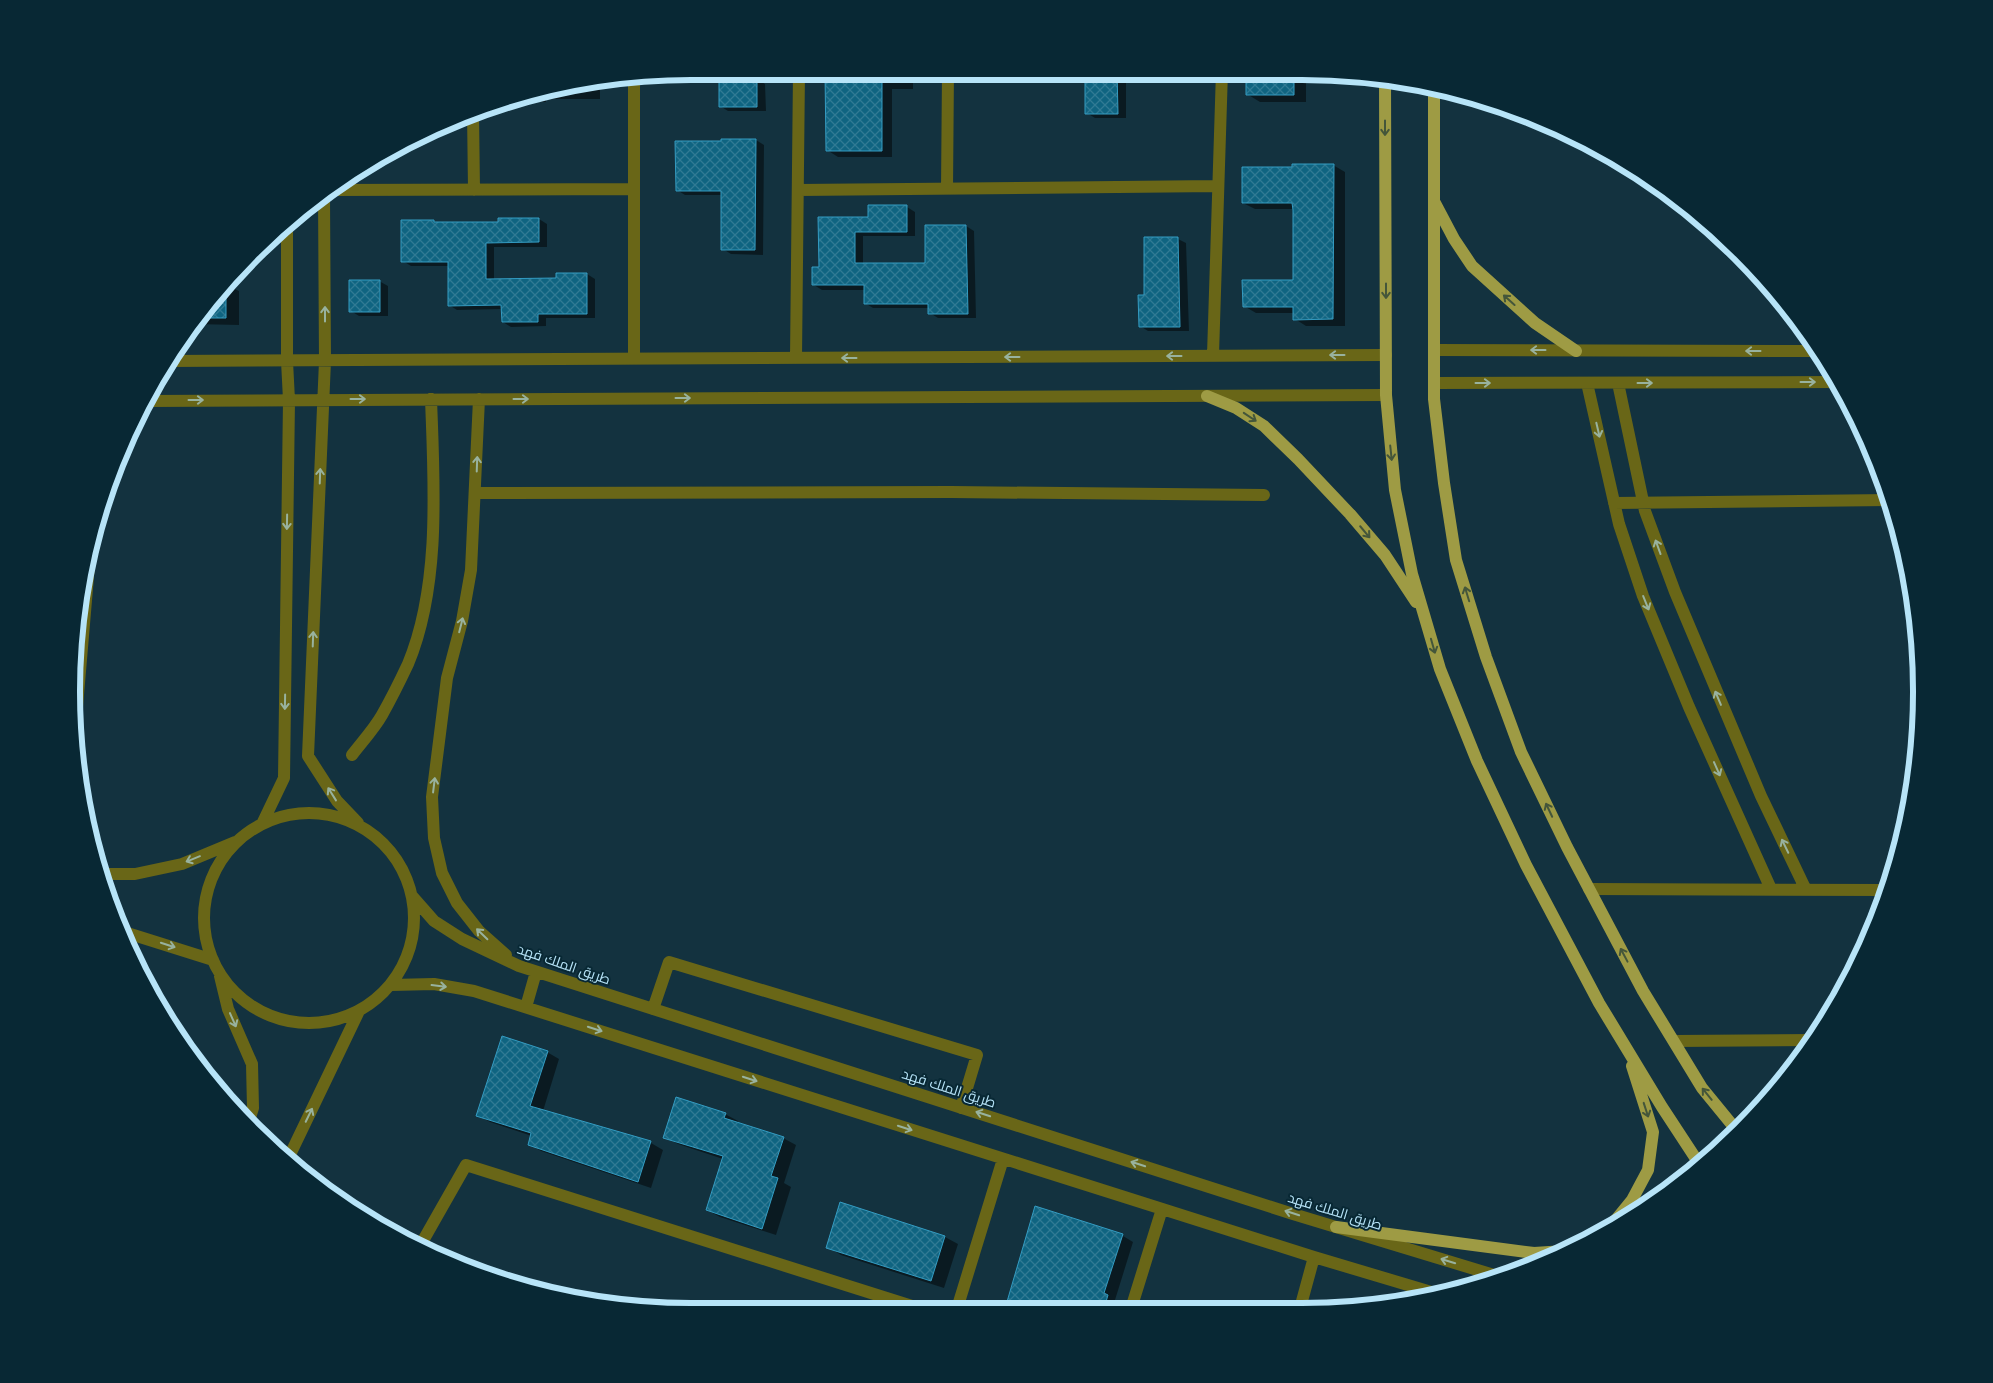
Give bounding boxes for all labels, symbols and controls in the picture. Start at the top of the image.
one-way arrow [1380,120,1390,136]
one-way arrow [1381,282,1391,298]
one-way arrow [1503,294,1516,306]
one-way arrow [320,306,330,322]
one-way arrow [1530,346,1546,355]
one-way arrow [1745,346,1762,356]
one-way arrow [1329,350,1346,360]
one-way arrow [1167,351,1183,360]
one-way arrow [1004,352,1020,362]
one-way arrow [842,353,858,363]
one-way arrow [1800,377,1816,387]
one-way arrow [1474,378,1491,388]
one-way arrow [1637,378,1653,388]
one-way arrow [675,393,691,403]
one-way arrow [512,394,529,404]
one-way arrow [188,395,204,405]
one-way arrow [350,395,366,404]
one-way arrow [1243,413,1257,423]
one-way arrow [1594,422,1603,438]
one-way arrow [1386,445,1396,461]
one-way arrow [472,456,482,472]
one-way arrow [316,468,325,484]
one-way arrow [282,514,292,530]
one-way arrow [1359,525,1370,538]
one-way arrow [1653,540,1662,555]
one-way arrow [1461,586,1471,602]
one-way arrow [1642,595,1651,610]
one-way arrow [457,617,466,633]
one-way arrow [309,631,318,647]
one-way arrow [1428,637,1438,653]
one-way arrow [1713,691,1723,706]
one-way arrow [280,694,290,710]
one-way arrow [1712,761,1722,776]
one-way arrow [429,777,439,793]
one-way arrow [327,787,338,801]
one-way arrow [1544,803,1554,818]
one-way arrow [1780,839,1789,854]
one-way arrow [186,855,201,865]
one-way arrow [476,928,489,940]
one-way arrow [160,941,176,951]
street label: طريق الملك فهد [515,941,613,988]
one-way arrow [1619,947,1629,962]
one-way arrow [431,981,447,991]
one-way arrow [228,1012,238,1027]
one-way arrow [587,1025,603,1035]
street label: طريق الملك فهد [900,1065,998,1112]
one-way arrow [742,1074,758,1084]
one-way arrow [1702,1088,1713,1101]
one-way arrow [1642,1102,1651,1117]
one-way arrow [305,1108,314,1123]
one-way arrow [975,1109,991,1119]
one-way arrow [897,1123,913,1133]
one-way arrow [1130,1159,1146,1168]
street label: طريق الملك فهد [1286,1189,1384,1234]
one-way arrow [1285,1208,1301,1218]
one-way arrow [1440,1256,1456,1266]

